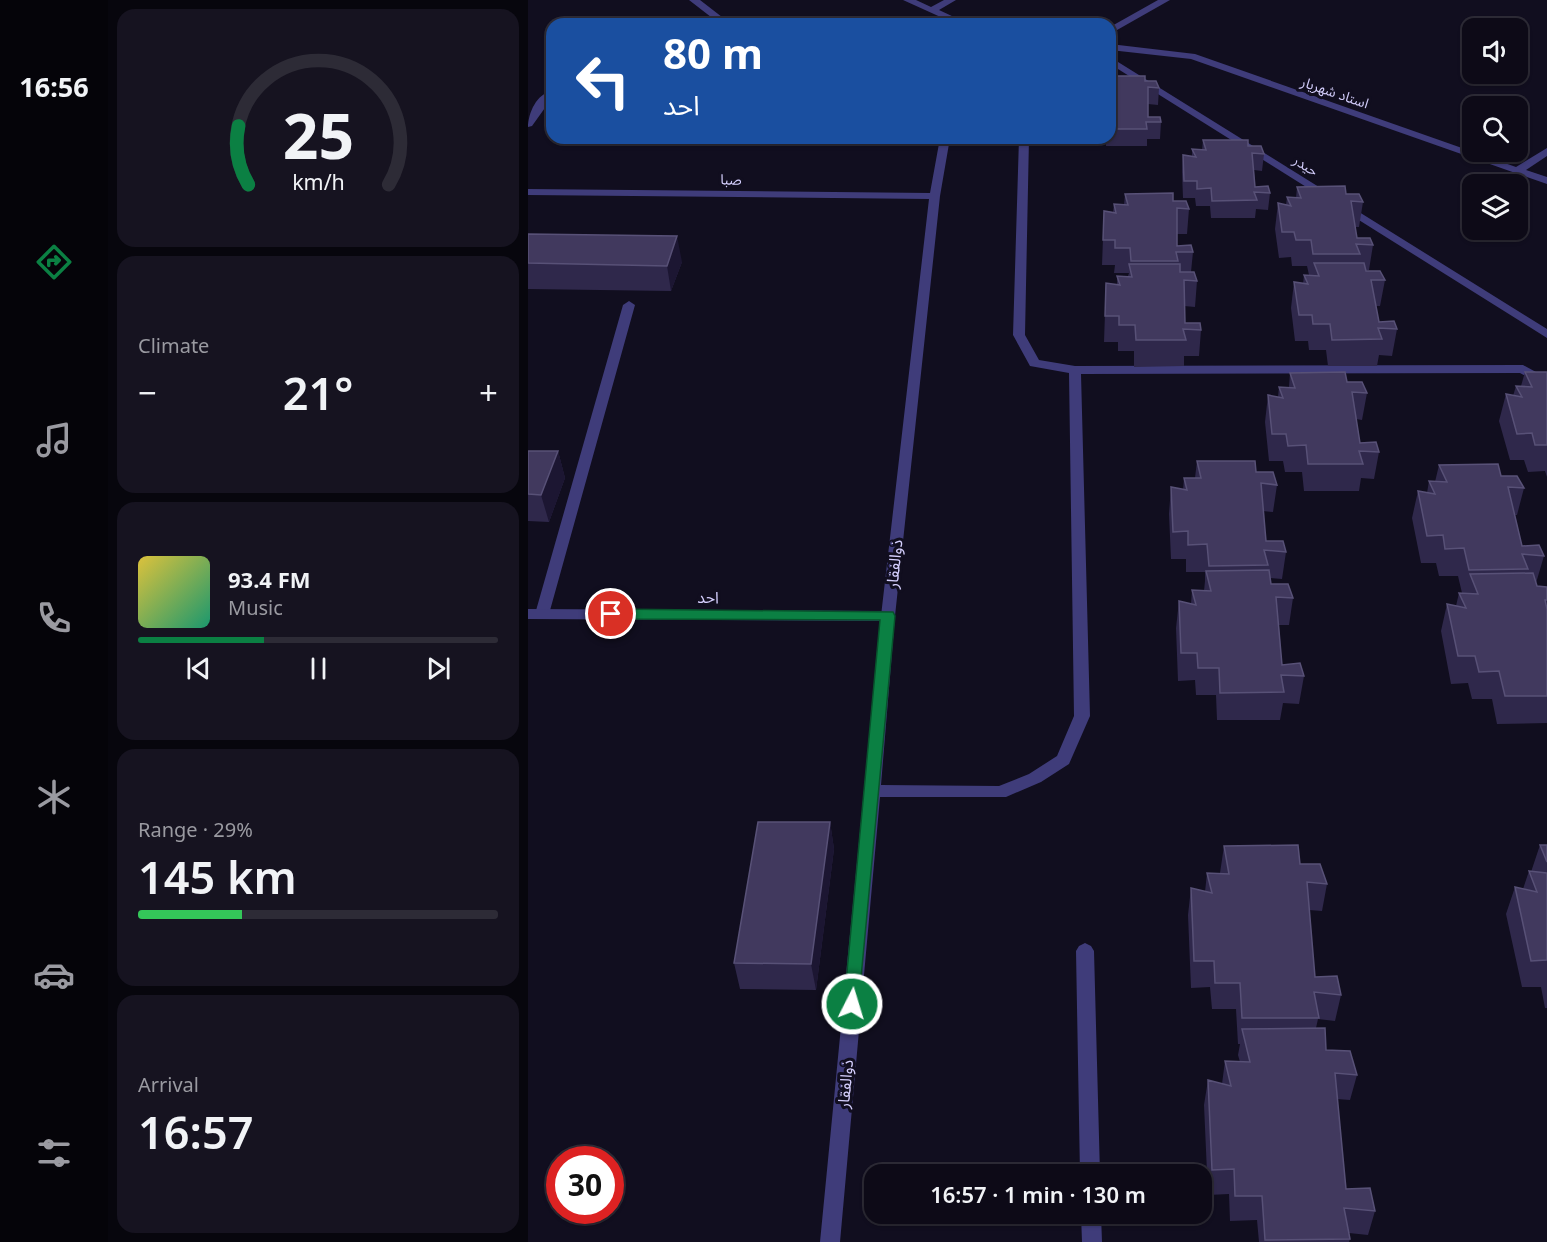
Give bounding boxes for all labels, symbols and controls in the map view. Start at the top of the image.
map controls [1462,18,1528,240]
button: sound [1462,18,1528,84]
text: 80 m [663,24,763,81]
icon: left [564,42,642,120]
text: 16:56 [19,68,89,105]
street label: استاد شهریار [1298,71,1371,112]
text: احد [663,86,700,123]
text: 25 [282,92,354,177]
button: search [1462,96,1528,162]
street label: حیدر [1289,150,1322,180]
text: km/h [292,167,344,196]
street label: صبا [720,169,742,189]
button: layers [1462,174,1528,240]
icon: directions [33,241,75,283]
text: Climate [138,332,209,359]
text: 21° [283,362,353,423]
text: − [138,370,157,415]
text: + [479,370,498,415]
icon: music [33,419,75,461]
street label: ذوالفقار [880,538,908,591]
text: 93.4 FM [228,564,310,594]
street label: احد [697,586,719,608]
pin [585,588,636,639]
text: Music [228,594,283,621]
icon: phone [33,597,75,639]
icon: arrive [594,597,627,630]
icon: previous [182,652,215,685]
icon: pause [302,652,335,685]
icon: next [422,652,455,685]
icon: climate [33,776,75,818]
text: Range · 29% [138,816,253,843]
text: 145 km [138,846,297,907]
icon: car [33,954,75,996]
position arrow [820,972,884,1036]
street label: ذوالفقار [832,1059,858,1110]
text: Arrival [138,1071,199,1098]
text: 16:57 [138,1101,253,1162]
icon: filters [33,1132,75,1174]
speed limit sign: 30 [546,1146,624,1224]
text: 16:57 · 1 min · 130 m [930,1179,1146,1209]

